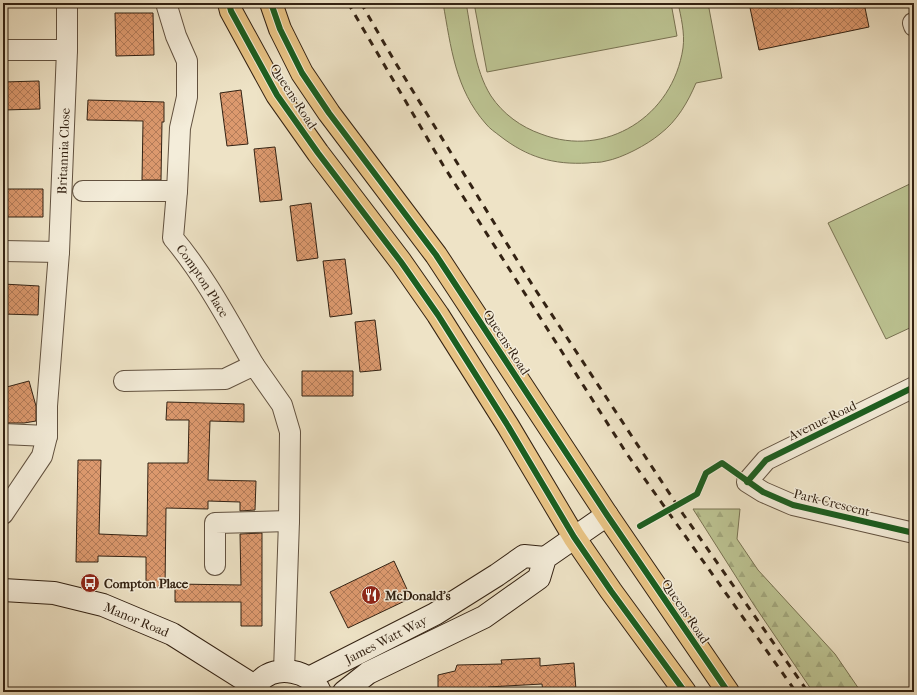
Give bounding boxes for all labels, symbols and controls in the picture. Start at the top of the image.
street label: Queens Road [267,61,321,132]
street label: Britannia Close [54,107,73,195]
street label: Compton Place [173,241,232,321]
street label: Queens Road [480,307,534,378]
street label: Avenue Road [785,397,859,444]
street label: Park Crescent [792,486,872,519]
bus stop icon: Compton Place [79,572,101,594]
place label: Compton Place [104,576,189,592]
street label: Queens Road [659,576,713,647]
restaurant icon: McDonald's [360,584,382,606]
place label: McDonald's [384,588,451,603]
street label: Manor Road [102,599,172,640]
street label: James Watt Way [341,612,430,667]

